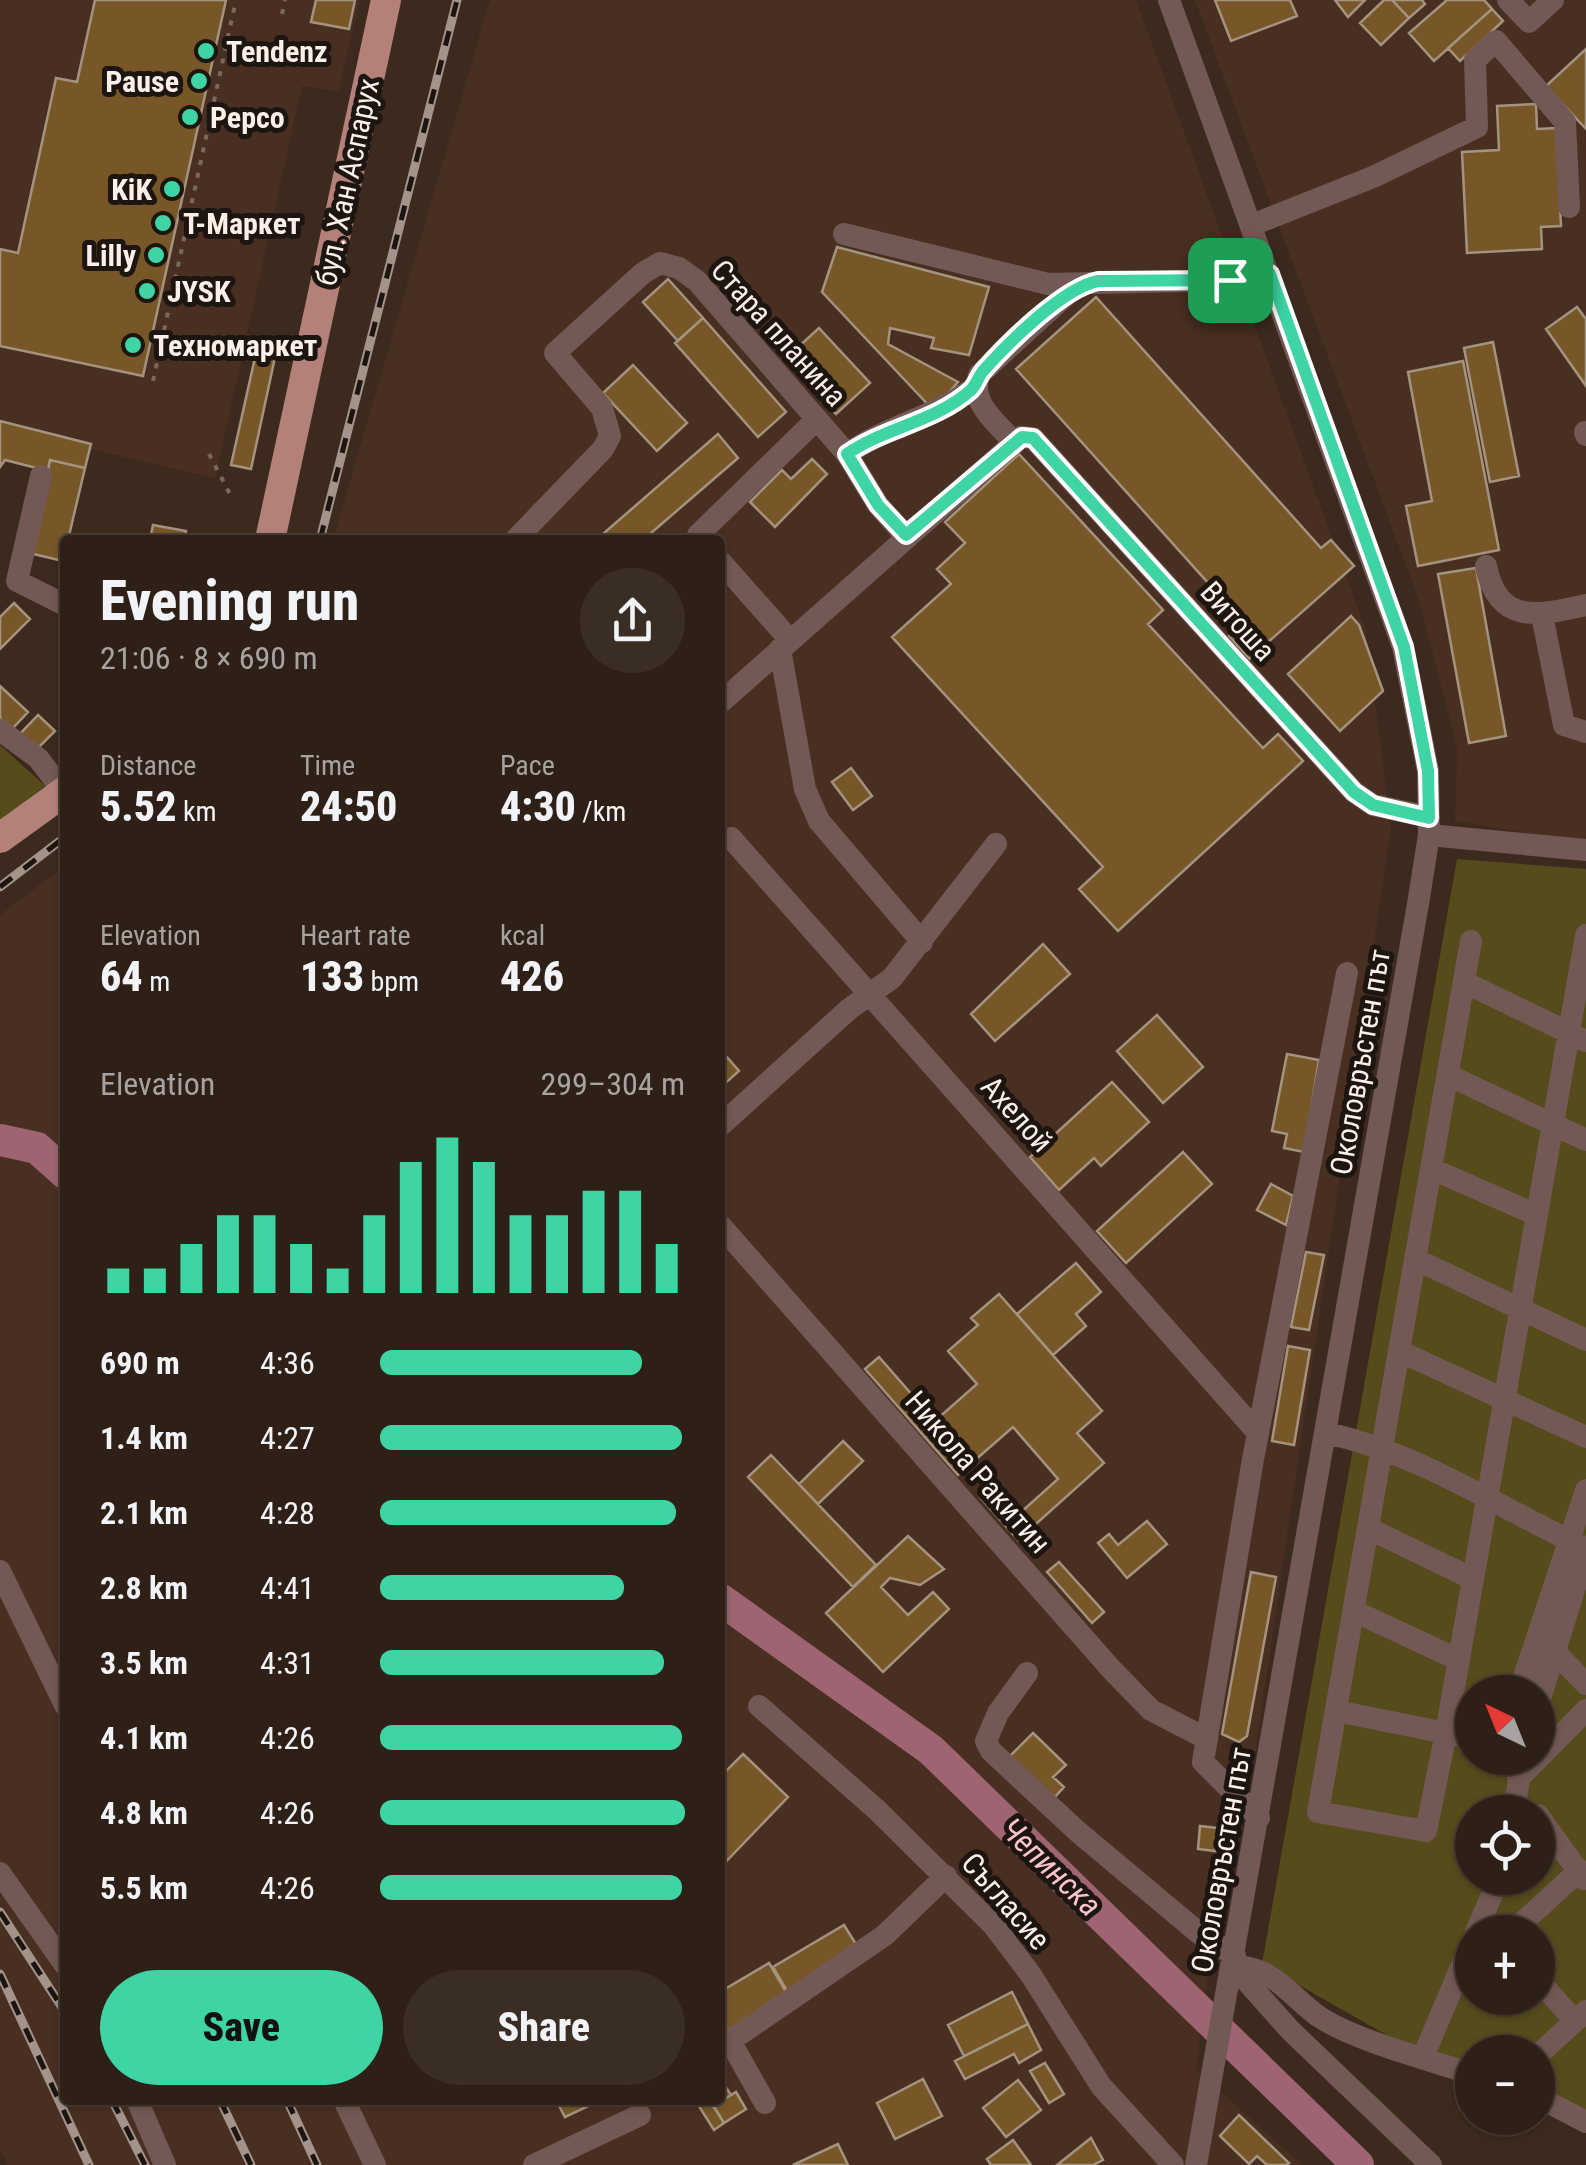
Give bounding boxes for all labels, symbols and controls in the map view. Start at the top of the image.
place label: Tendenz [226,34,328,69]
marker: Tendenz [195,40,217,62]
place label: Pause [105,64,179,99]
marker: Pause [188,70,210,92]
street label: бул. Хан Аспарух [308,75,386,289]
place label: Pepco [210,100,285,135]
marker: Pepco [179,106,201,128]
place label: KiK [111,172,152,207]
marker: KiK [161,178,183,200]
place label: Т-Маркет [183,206,301,241]
marker: Т-Маркет [152,212,174,234]
place label: Lilly [86,238,137,273]
pin [1188,238,1273,323]
marker: Lilly [145,244,167,266]
street label: Стара планина [704,253,854,413]
icon: arrive [1203,253,1258,308]
place label: JYSK [167,274,231,309]
marker: JYSK [136,280,158,302]
place label: Техномаркет [153,328,317,363]
marker: Техномаркет [122,334,144,356]
button: share [580,568,685,673]
text: Evening run [100,569,359,633]
street label: Витоша [1193,574,1283,668]
text: 21:06 · 8 × 690 m [100,639,318,677]
text: Distance [100,749,197,782]
text: Time [300,749,355,782]
text: Pace [500,749,555,782]
text: 5.52 [100,782,177,831]
text: 24:50 [300,782,397,831]
text: 4:30 [500,782,576,831]
text: km [177,795,217,828]
text: /km [576,795,626,828]
text: Elevation [100,919,201,952]
text: Heart rate [300,919,411,952]
text: kcal [500,919,545,952]
street label: Околовръстен път [1323,947,1397,1177]
text: 64 [100,952,143,1001]
text: 133 [300,952,364,1001]
text: 426 [500,952,564,1001]
text: m [143,965,170,998]
text: bpm [364,965,419,998]
text: Elevation [100,1065,215,1103]
text: 299–304 m [540,1065,685,1103]
street label: Ахелой [974,1069,1060,1159]
text: 690 m [100,1344,180,1382]
text: 4:36 [260,1344,315,1382]
street label: Никола Ракитин [898,1384,1058,1560]
text: 1.4 km [100,1419,188,1457]
text: 4:27 [260,1419,315,1457]
text: 2.1 km [100,1494,188,1532]
text: 4:28 [260,1494,315,1532]
text: 2.8 km [100,1569,188,1607]
text: 4:41 [260,1569,315,1607]
text: 3.5 km [100,1644,188,1682]
text: 4:31 [260,1644,315,1682]
north arrow [1455,1675,1555,1775]
map controls [1455,1675,1555,2135]
text: 4.1 km [100,1719,188,1757]
text: 4:26 [260,1719,315,1757]
street label: Околовръстен път [1184,1745,1258,1975]
text: 4.8 km [100,1794,188,1832]
text: 4:26 [260,1794,315,1832]
button: locate [1455,1795,1555,1895]
water label: Чепинска [993,1810,1109,1924]
street label: Съгласие [955,1846,1057,1956]
text: 5.5 km [100,1869,188,1907]
text: 4:26 [260,1869,315,1907]
button: + [1455,1915,1555,2015]
button: Save [100,1970,383,2085]
button: Share [403,1970,685,2085]
button: − [1455,2035,1555,2135]

